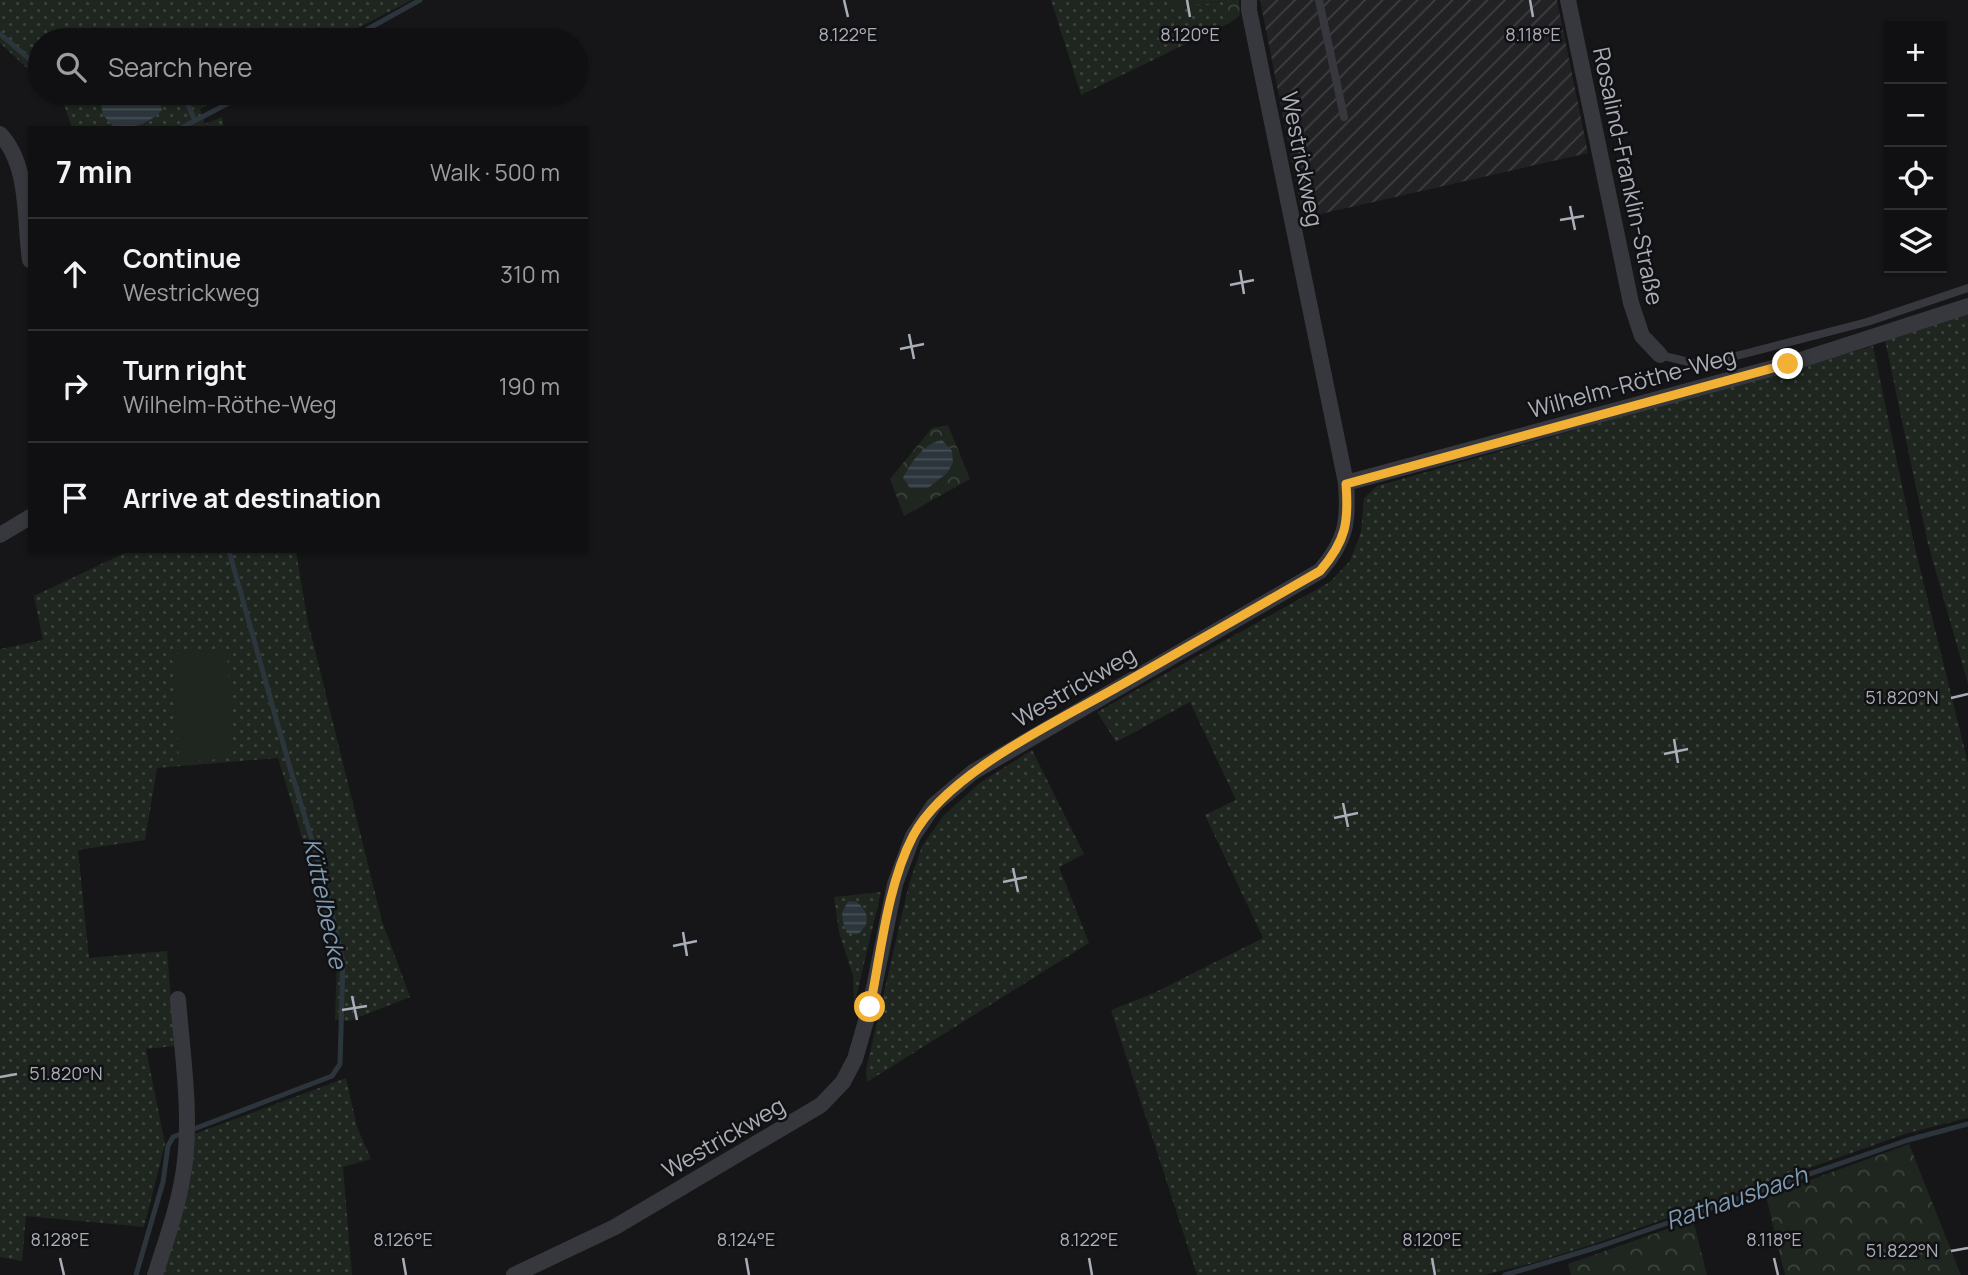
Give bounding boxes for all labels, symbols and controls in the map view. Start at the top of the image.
map controls [1884,21,1947,273]
button: + [1884,21,1947,84]
text: 8.122°E [819,22,877,46]
text: 8.120°E [1160,22,1220,46]
text: 8.118°E [1505,22,1561,46]
search box [28,28,588,105]
street label: Rosalind-Franklin-Straße [1586,44,1672,308]
icon: search [52,48,90,86]
text: Search here [108,49,253,85]
button: − [1884,84,1947,147]
street label: Westrickweg [1274,89,1332,229]
button: locate [1884,147,1947,210]
text: 7 min [56,151,132,192]
text: Walk · 500 m [430,156,560,188]
button: layers [1884,210,1947,273]
text: Continue [123,240,241,276]
icon: ahead [56,255,94,293]
text: 310 m [500,258,560,290]
text: Westrickweg [123,276,260,308]
street label: Wilhelm-Röthe-Weg [1525,339,1739,425]
route end [1772,348,1803,379]
text: Turn right [123,352,247,388]
icon: right [56,367,94,405]
text: 190 m [499,370,560,402]
text: Wilhelm-Röthe-Weg [123,388,337,420]
icon: arrive [56,479,94,517]
text: Arrive at destination [123,480,381,516]
street label: Westrickweg [1007,638,1141,734]
text: 51.820°N [1865,685,1939,709]
water label: Küttelbecke [296,835,356,973]
route start [854,991,885,1022]
text: 51.820°N [29,1061,103,1085]
street label: Westrickweg [656,1089,790,1185]
water label: Rathausbach [1661,1157,1812,1237]
text: 8.128°E [31,1227,89,1251]
text: 8.126°E [373,1227,433,1251]
text: 8.124°E [717,1227,775,1251]
text: 8.122°E [1060,1227,1118,1251]
text: 8.120°E [1402,1227,1462,1251]
text: 8.118°E [1746,1227,1802,1251]
text: 51.822°N [1866,1238,1938,1262]

